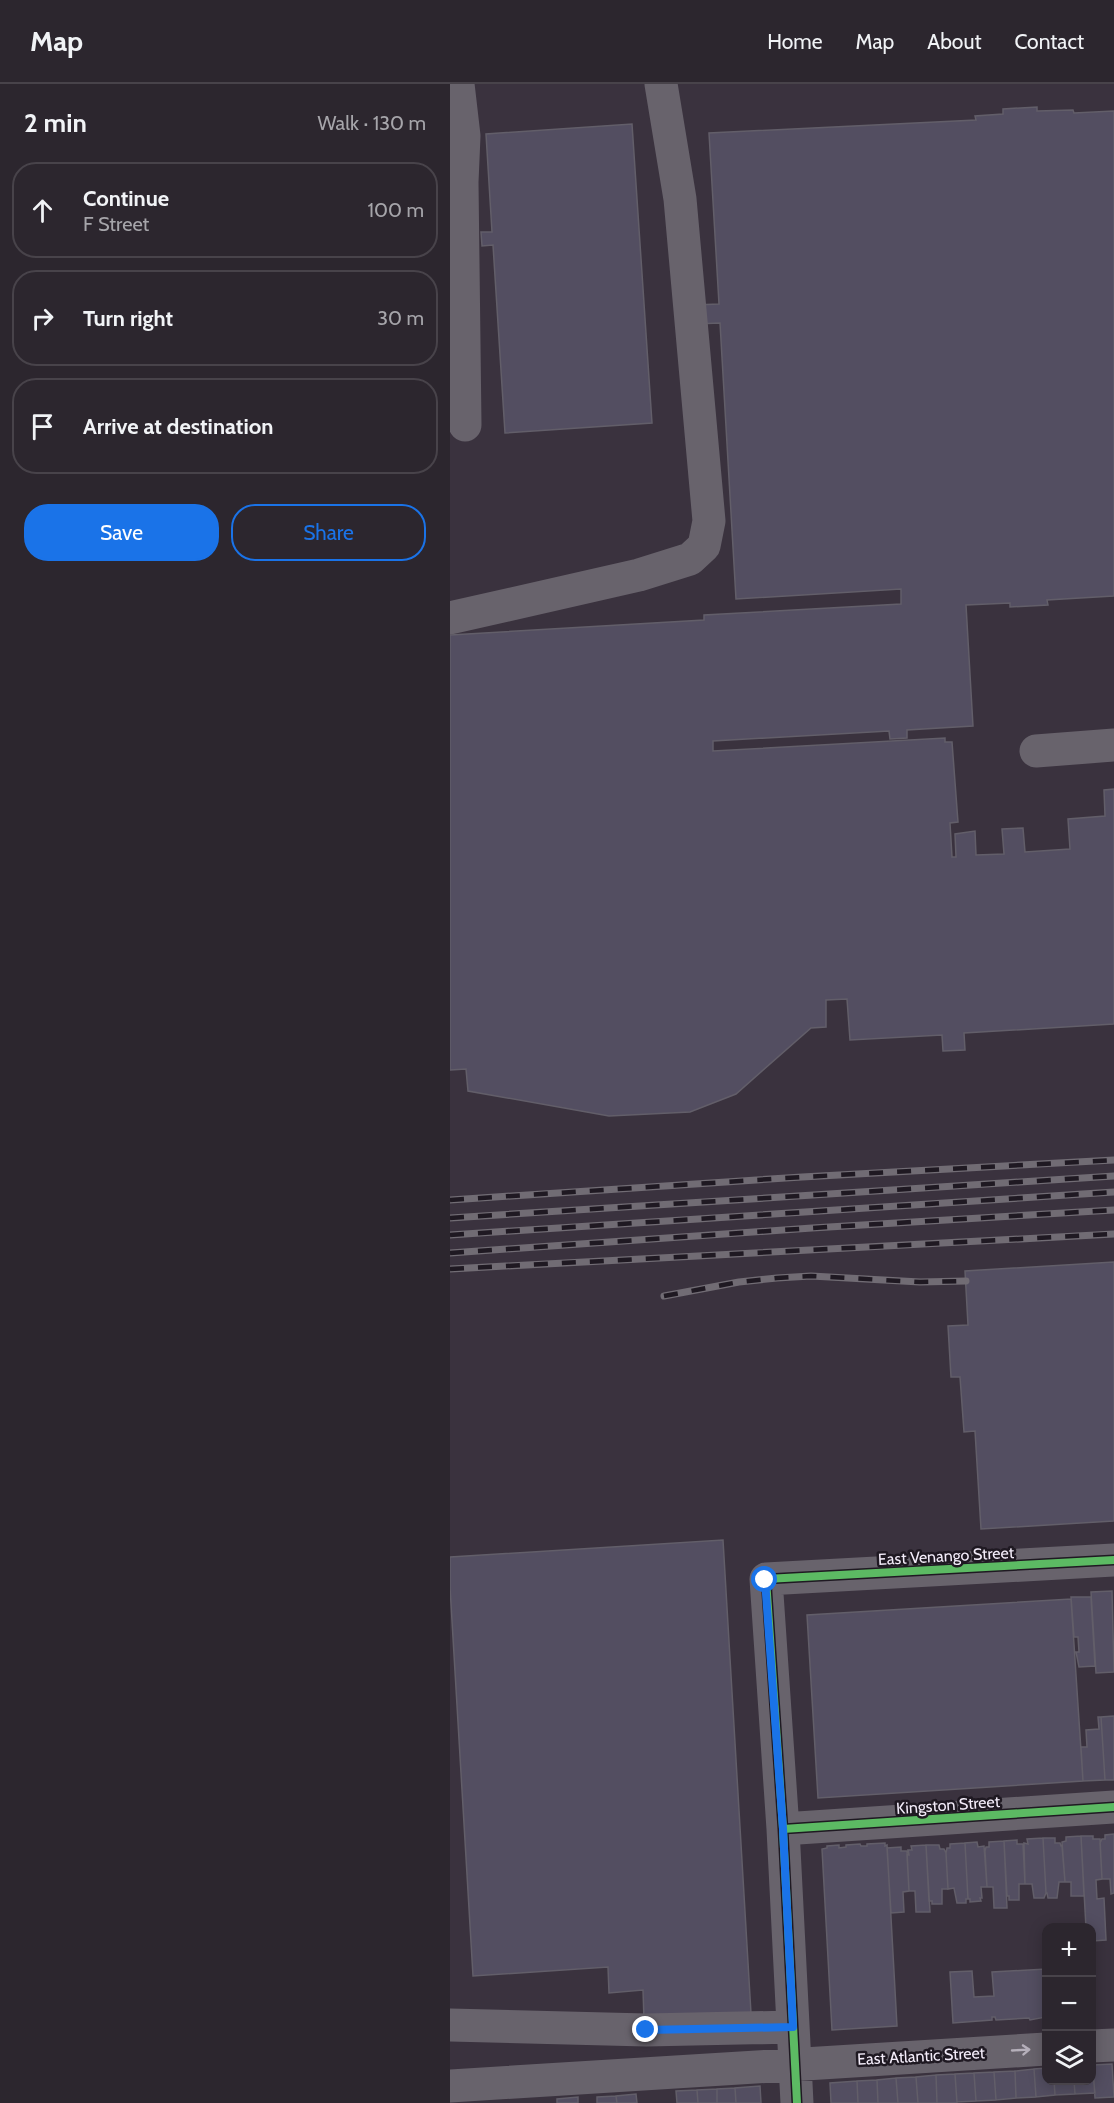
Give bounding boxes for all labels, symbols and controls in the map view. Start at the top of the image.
text: Map [30,24,83,58]
text: Home [767,29,823,54]
text: Map [856,29,894,54]
text: About [927,29,981,54]
text: Contact [1014,29,1084,54]
text: 2 min [24,107,87,139]
text: Walk · 130 m [318,111,426,135]
text: Continue [83,185,169,212]
icon: ahead [26,194,59,227]
text: 100 m [368,198,424,222]
text: F Street [83,212,149,236]
icon: right [26,302,59,335]
text: Turn right [83,305,173,332]
text: 30 m [377,306,424,330]
icon: arrive [26,410,59,443]
text: Arrive at destination [83,413,273,440]
button: Save [24,504,219,561]
button: Share [231,504,426,561]
street label: East Venango Street [877,1543,1015,1569]
route start [751,1566,777,1592]
street label: Kingston Street [895,1792,1001,1818]
map controls [1042,1923,1096,2085]
button: + [1042,1923,1096,1977]
button: − [1042,1977,1096,2031]
route end [632,2016,658,2042]
button: layers [1042,2031,1096,2085]
street label: East Atlantic Street [857,2043,986,2069]
one-way arrow [1011,2045,1031,2056]

